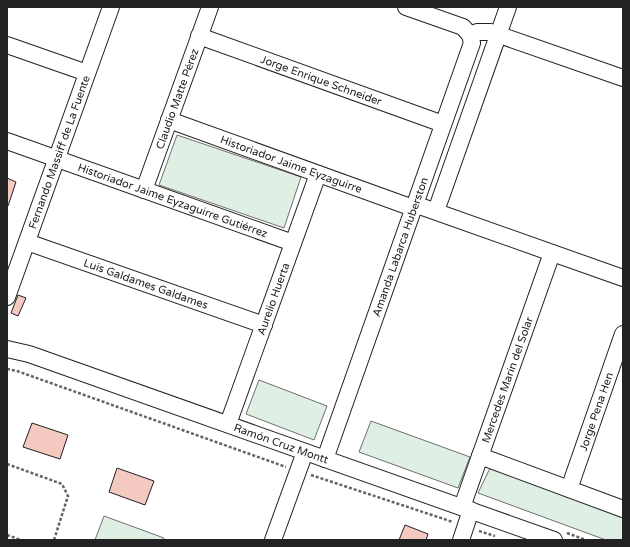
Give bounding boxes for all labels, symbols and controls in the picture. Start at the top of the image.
street label: Claudio Matte Pérez [153,46,202,151]
street label: Jorge Enrique Schneider [259,53,384,109]
street label: Fernando Massiff de La Fuente [26,74,93,231]
street label: Historiador Jaime Eyzaguirre [219,133,364,196]
street label: Historiador Jaime Eyzaguirre Gutiérrez [76,161,270,241]
street label: Amanda Labarca Huberston [370,176,431,318]
street label: Luis Galdames Galdames [82,256,210,312]
street label: Aurelio Huerta [255,261,292,337]
street label: Mercedes Marín del Solar [479,314,536,445]
street label: Jorge Pena Hen [577,371,616,453]
street label: Ramón Cruz Montt [232,421,330,467]

